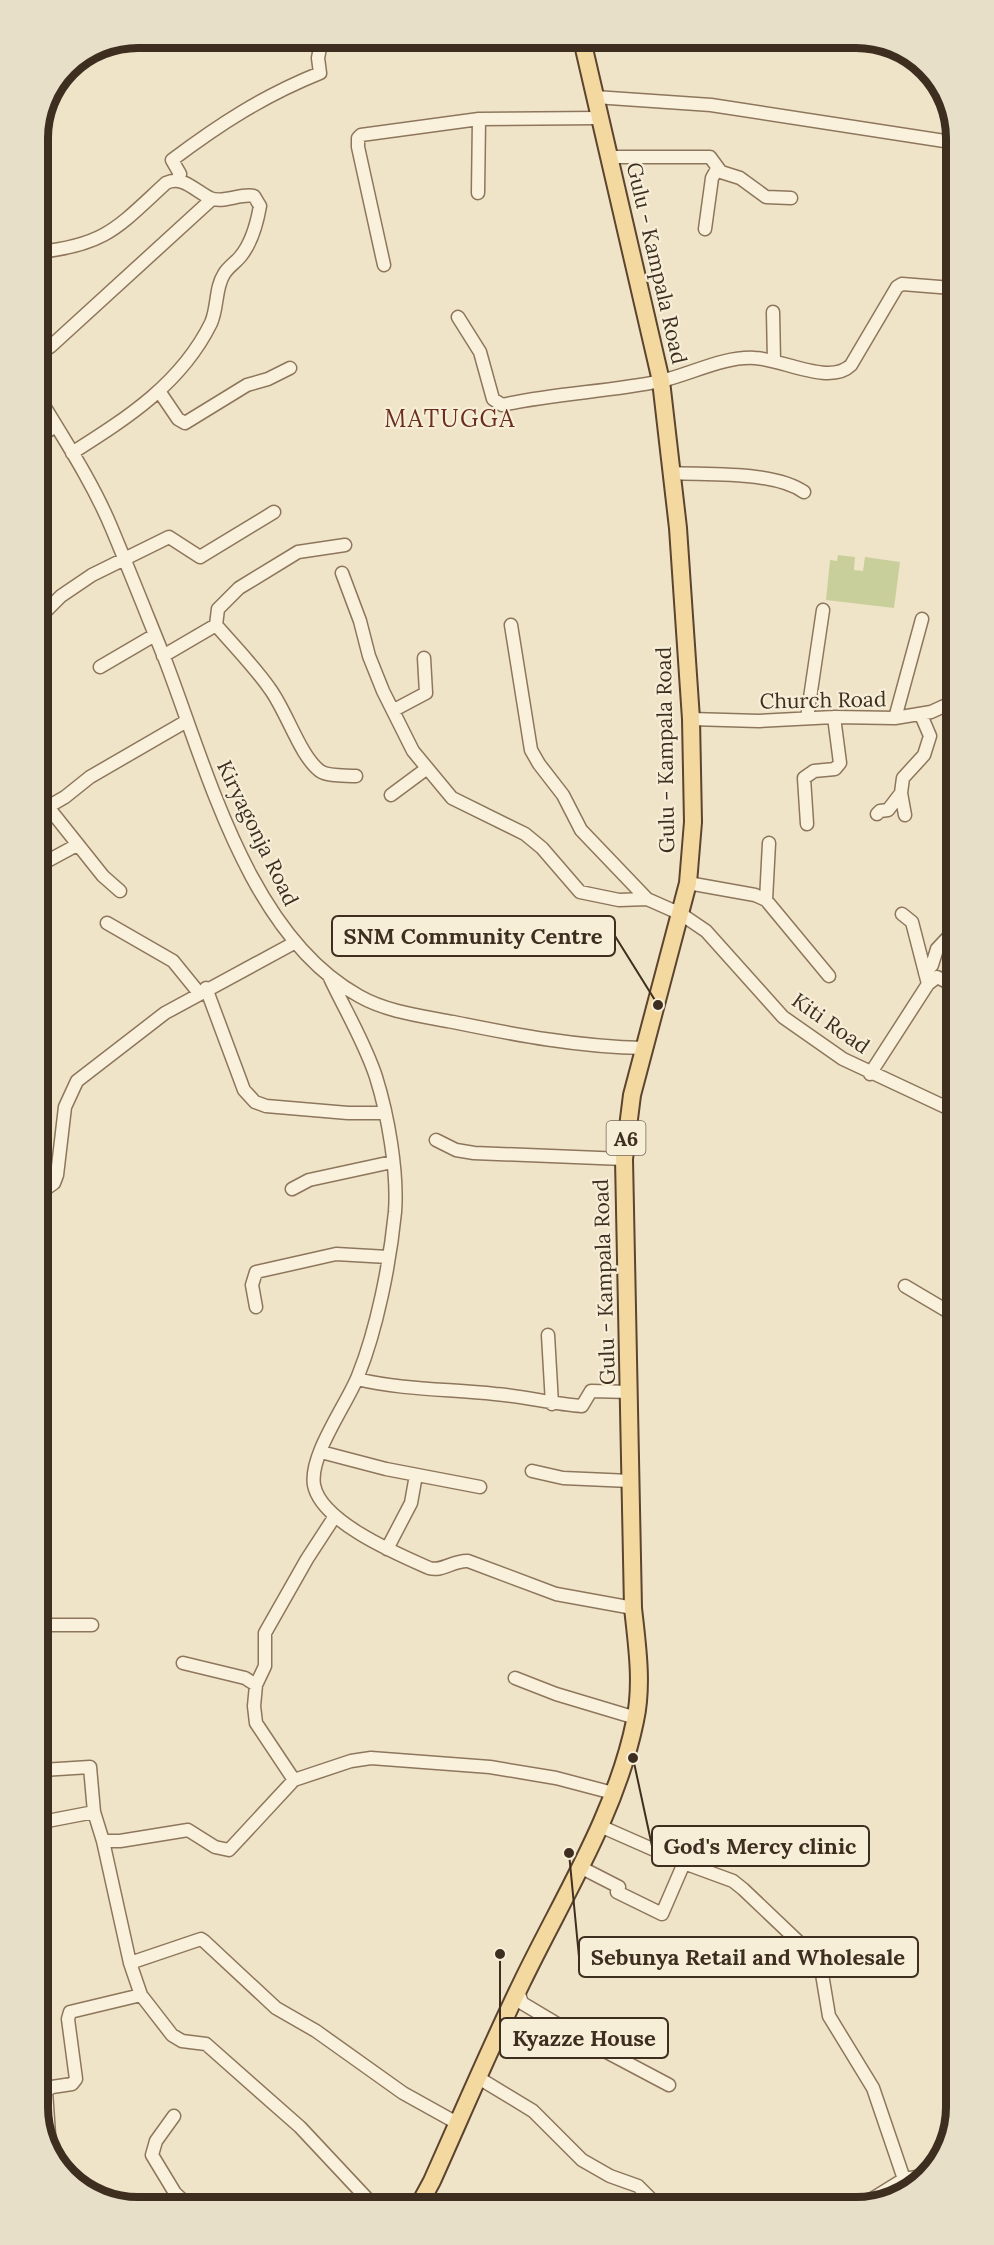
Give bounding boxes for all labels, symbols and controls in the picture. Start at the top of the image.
street label: Gulu - Kampala Road [621,160,693,366]
district label: MATUGGA [384,403,516,434]
street label: Gulu - Kampala Road [650,647,680,853]
street label: Church Road [759,685,887,715]
street label: Kiryagonja Road [211,756,305,910]
callout: SNM Community Centre [332,916,615,956]
text: SNM Community Centre [343,922,603,950]
street label: Kiti Road [787,986,875,1060]
road number: A6 [606,1121,646,1155]
street label: Gulu - Kampala Road [587,1178,621,1386]
callout: God's Mercy clinic [652,1826,869,1866]
text: God's Mercy clinic [664,1832,857,1860]
callout: Sebunya Retail and Wholesale [579,1937,918,1977]
text: Sebunya Retail and Wholesale [591,1943,905,1971]
callout: Kyazze House [500,2018,668,2058]
text: Kyazze House [512,2024,656,2052]

